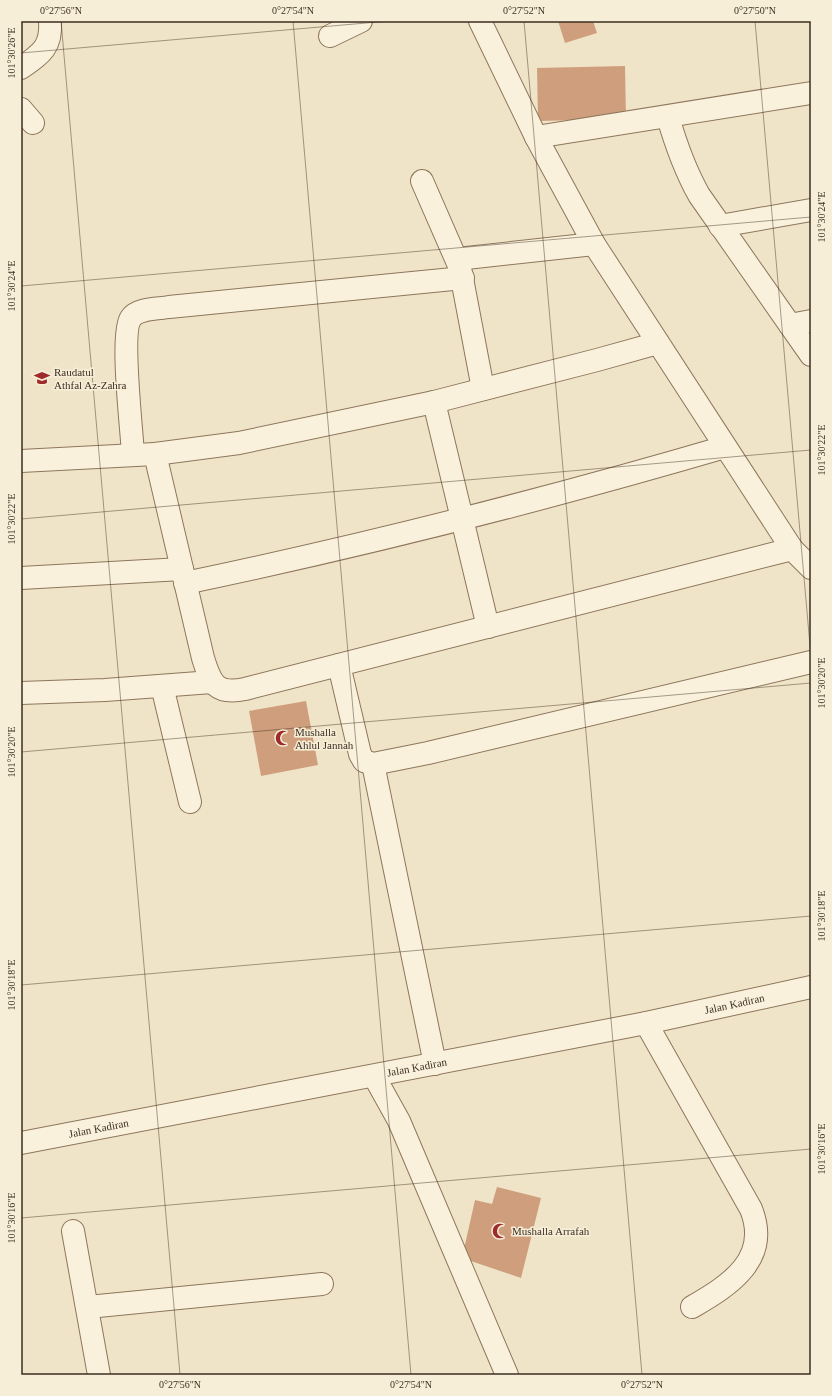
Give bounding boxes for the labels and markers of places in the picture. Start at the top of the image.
place label: Raudatul Athfal Az-Zahra [54,366,126,391]
school or university icon: Raudatul Athfal Az-Zahra [33,369,51,387]
place label: Mushalla Ahlul Jannah [295,726,354,751]
mosque icon: Mushalla Ahlul Jannah [274,729,292,747]
mosque icon: Mushalla Arrafah [491,1222,509,1240]
place label: Mushalla Arrafah [512,1225,590,1237]

